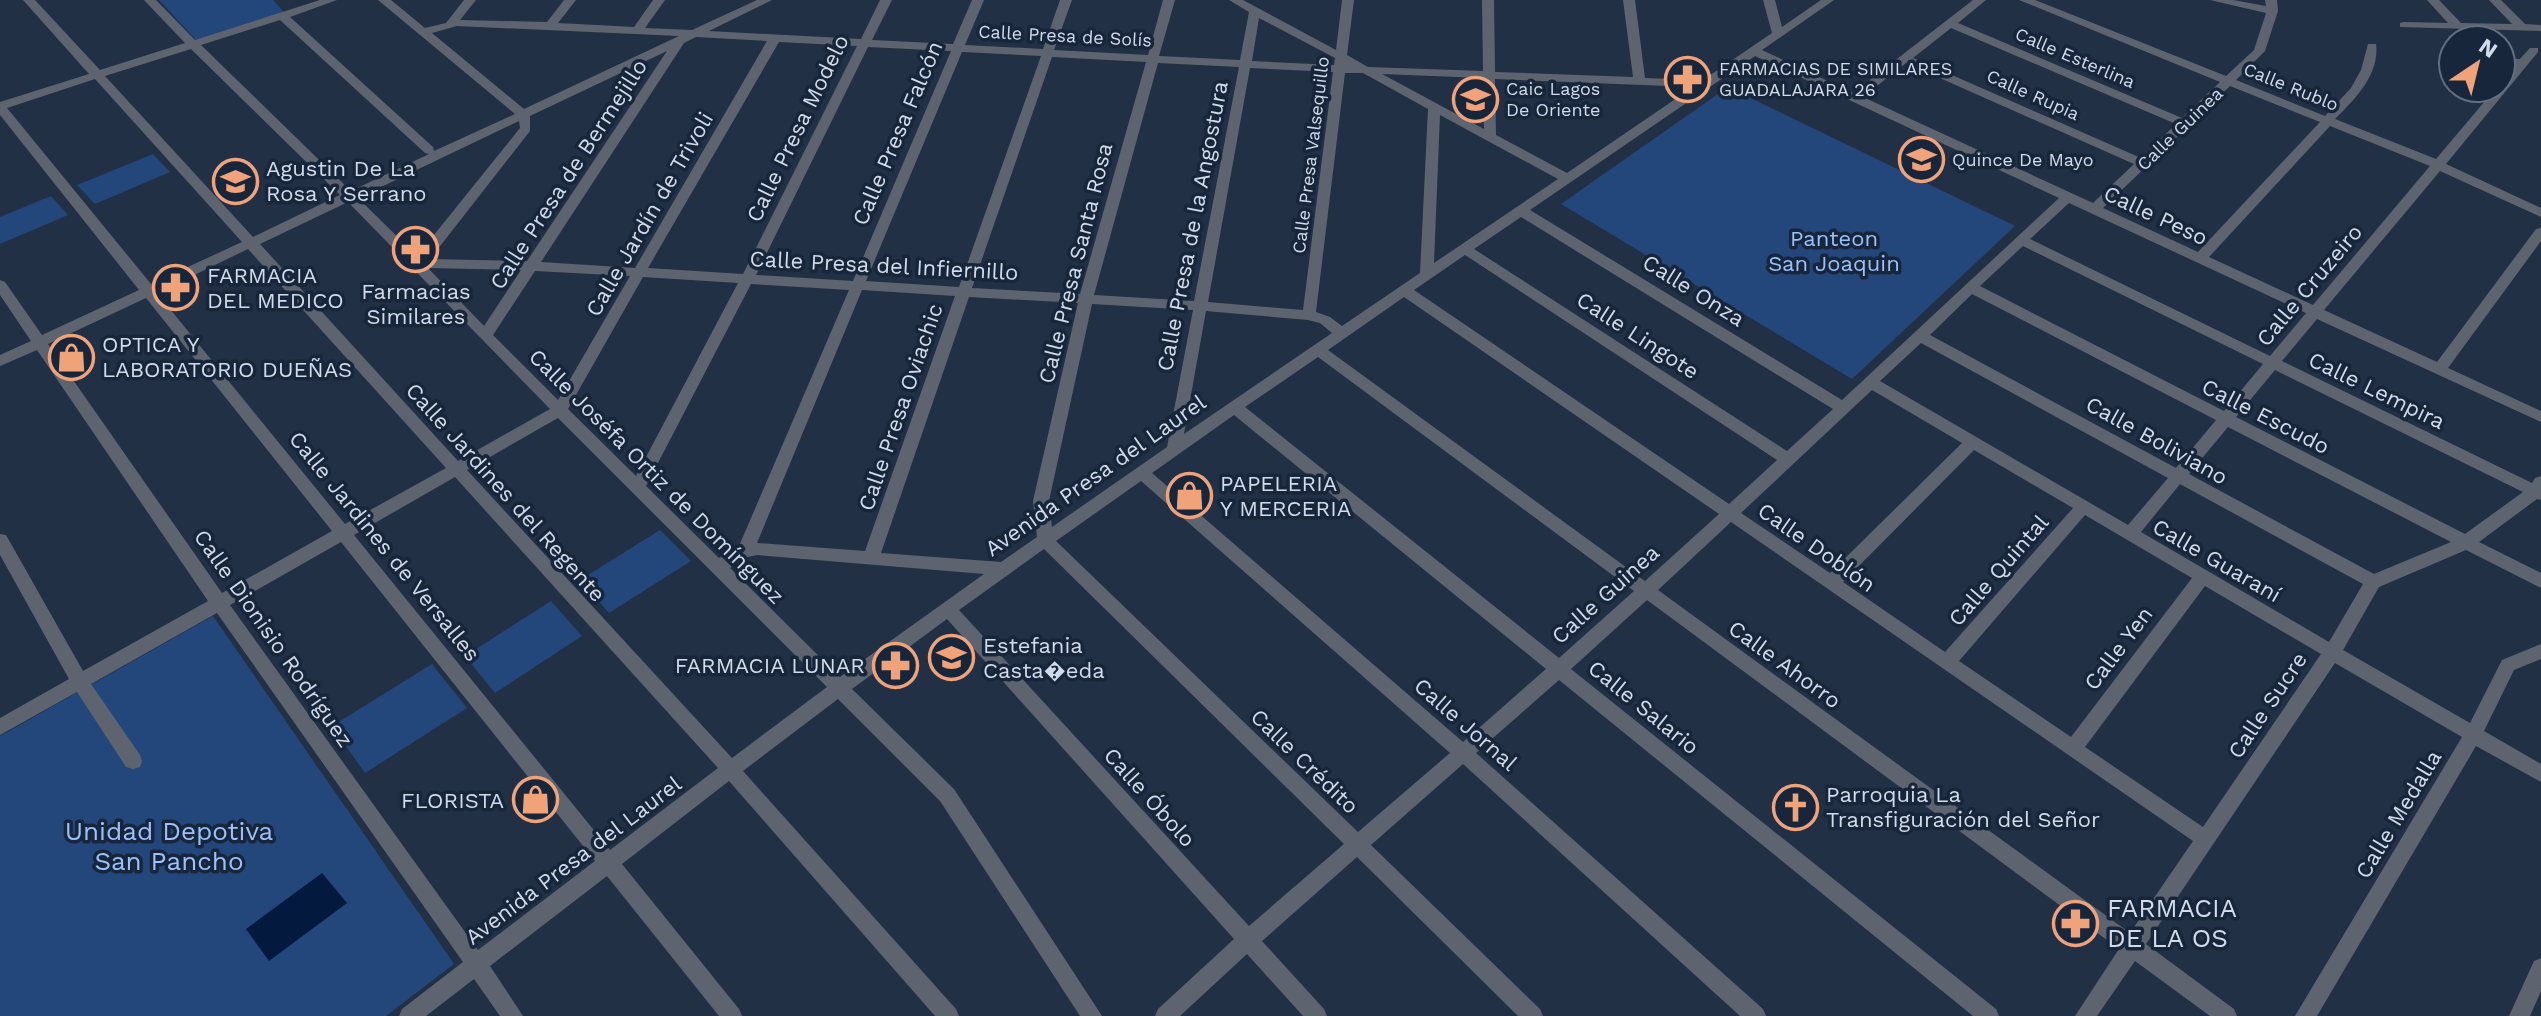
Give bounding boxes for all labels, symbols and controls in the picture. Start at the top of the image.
street label: Calle Presa de Solís [978,20,1152,51]
street label: Calle Esterlina [2012,23,2138,92]
north arrow [2437,24,2517,104]
street label: Calle Presa Modelo [741,31,854,226]
text: N [2474,33,2502,63]
street label: Calle Presa Falcón [847,37,948,229]
street label: Calle Presa de Bermejillo [485,55,652,294]
street label: Calle Presa Valsequillo [1288,55,1333,255]
pharmacy icon: FARMACIAS DE SIMILARES GUADALAJARA 26 [1664,55,1712,103]
place label: FARMACIAS DE SIMILARES GUADALAJARA 26 [1719,58,1952,100]
street label: Calle Rublo [2241,58,2342,115]
street label: Calle Rupia [1984,65,2083,124]
school or university icon: Caic Lagos De Oriente [1451,75,1499,123]
place label: Caic Lagos De Oriente [1506,78,1600,120]
street label: Calle Presa de la Angostura [1152,79,1233,373]
street label: Calle Guinea [2133,83,2227,175]
street label: Calle Jardín de Trivoli [581,108,718,321]
school or university icon: Quince De Mayo [1897,136,1945,184]
street label: Calle Presa Santa Rosa [1033,140,1117,386]
place label: Quince De Mayo [1952,149,2094,170]
place label: Agustin De La Rosa Y Serrano [266,156,426,206]
school or university icon: Agustin De La Rosa Y Serrano [211,157,259,205]
street label: Calle Peso [2100,180,2212,250]
street label: Calle Cruzeiro [2251,220,2367,351]
pharmacy icon: Farmacias Similares [392,226,440,274]
park label: Panteon San Joaquin [1768,226,1900,276]
street label: Calle Presa del Infiernillo [749,246,1019,285]
street label: Calle Onza [1638,249,1749,332]
place label: FARMACIA DEL MEDICO [207,263,344,313]
pharmacy icon: FARMACIA DEL MEDICO [152,264,200,312]
place label: Farmacias Similares [361,279,471,329]
street label: Calle Lingote [1572,287,1703,384]
street label: Calle Presa Oviachic [853,300,948,514]
place label: OPTICA Y LABORATORIO DUEÑAS [102,332,352,382]
shop icon: OPTICA Y LABORATORIO DUEÑAS [47,333,95,381]
street label: Calle Joséfa Ortiz de Domínguez [524,344,789,609]
street label: Calle Lempira [2305,347,2449,434]
street label: Calle Escudo [2198,374,2334,459]
street label: Calle Jardines del Regente [401,378,610,607]
street label: Avenida Presa del Laurel [980,389,1211,561]
street label: Calle Boliviano [2082,391,2232,490]
street label: Calle Jardines de Versalles [284,426,485,666]
place label: PAPELERIA Y MERCERIA [1220,471,1351,521]
shop icon: PAPELERIA Y MERCERIA [1165,472,1213,520]
street label: Calle Doblón [1753,498,1880,597]
street label: Calle Quintal [1943,509,2054,631]
street label: Calle Guaraní [2148,514,2285,607]
street label: Calle Dionisio Rodríguez [189,525,358,752]
street label: Calle Guinea [1547,540,1664,649]
street label: Calle Yen [2079,602,2158,695]
street label: Calle Ahorro [1724,615,1846,713]
place label: Estefania Casta�eda [983,633,1105,683]
school or university icon: Estefania Casta�eda [928,634,976,682]
pharmacy icon: FARMACIA LUNAR [872,641,920,689]
street label: Calle Sucre [2223,648,2312,763]
place label: FARMACIA LUNAR [675,653,865,678]
street label: Calle Salario [1583,655,1704,760]
street label: Calle Jornal [1409,673,1522,776]
street label: Calle Crédito [1246,704,1364,819]
street label: Calle Óbolo [1099,743,1201,852]
street label: Calle Medalla [2350,746,2446,883]
street label: Avenida Presa del Laurel [461,771,686,950]
shop icon: FLORISTA [511,776,559,824]
place label: Parroquia La Transfiguración del Señor [1826,782,2100,832]
church icon: Parroquia La Transfiguración del Señor [1771,783,1819,831]
place label: FLORISTA [401,788,504,813]
park label: Unidad Depotiva San Pancho [65,816,274,876]
place label: FARMACIA DE LA OS [2107,893,2237,953]
pharmacy icon: FARMACIA DE LA OS [2052,899,2100,947]

